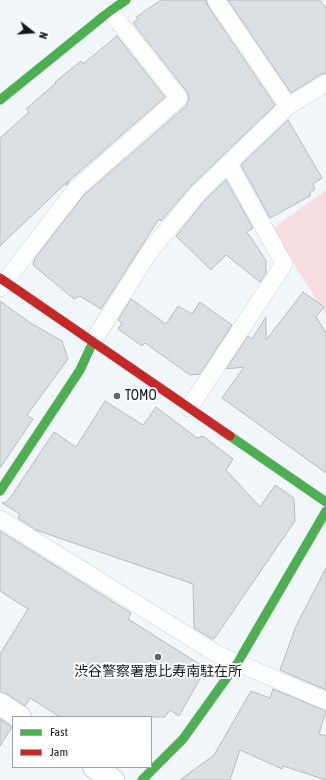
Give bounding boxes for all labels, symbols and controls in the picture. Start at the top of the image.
north arrow [12,12,52,52]
text: N [37,31,50,40]
place label: TOMO [125,388,157,404]
marker: TOMO [112,391,122,401]
marker: 渋谷警察署恵比寿南駐在所 [153,652,163,662]
place label: 渋谷警察署恵比寿南駐在所 [74,664,242,680]
legend [12,716,152,768]
text: Fast [50,725,68,739]
text: Jam [50,745,68,759]

